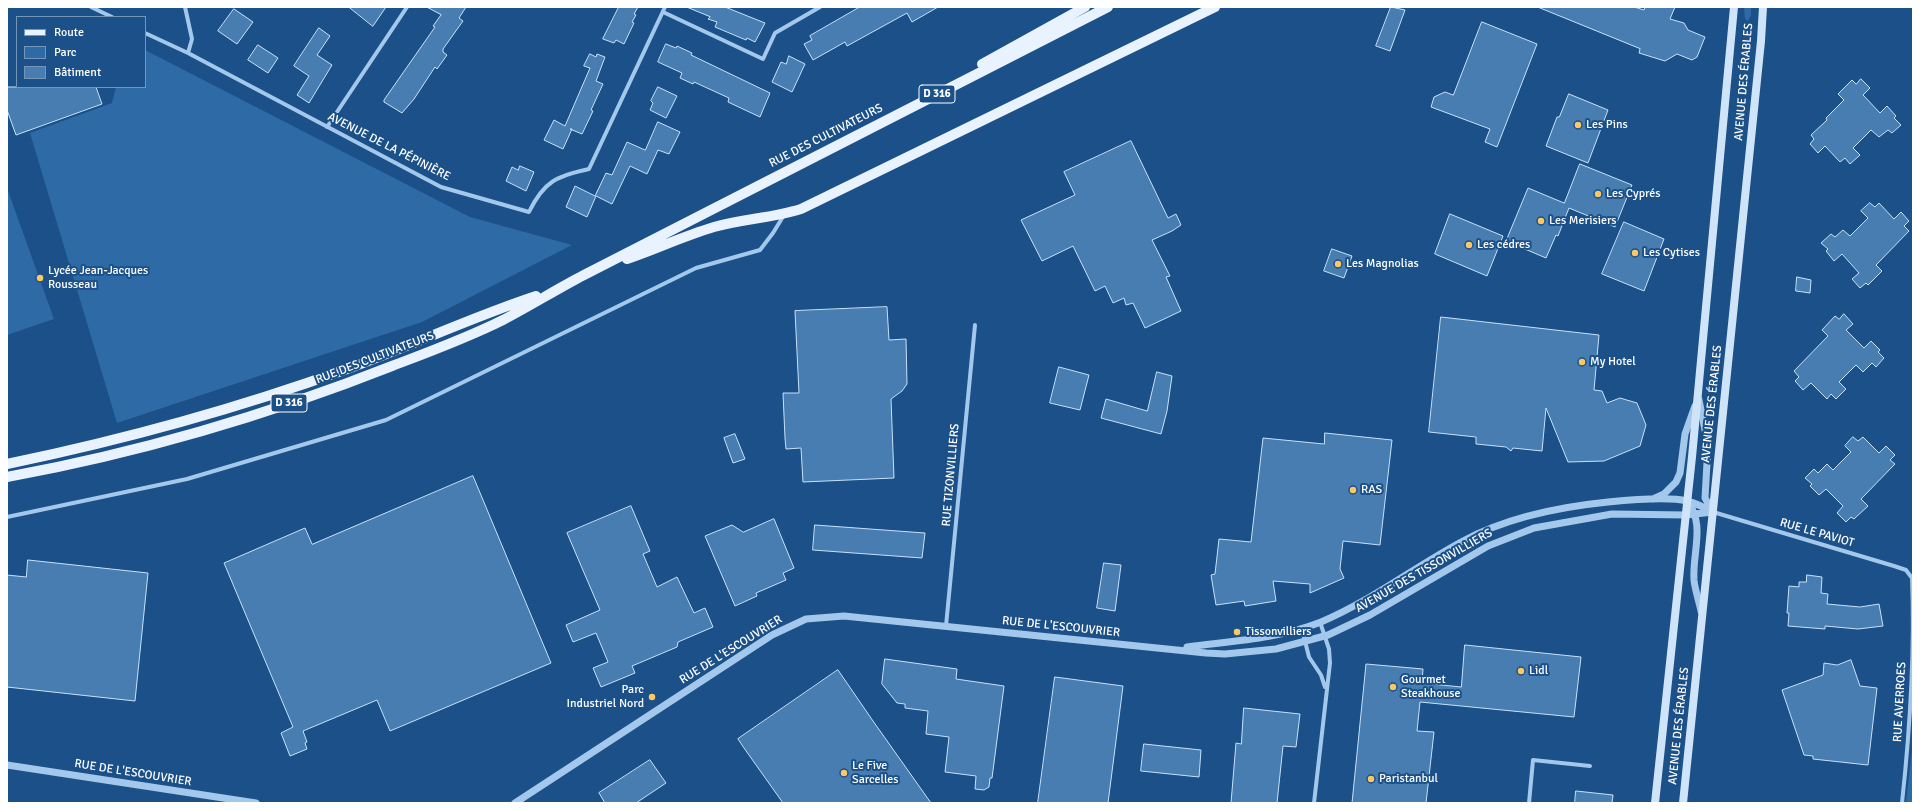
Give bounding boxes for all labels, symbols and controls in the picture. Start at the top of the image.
legend [16,16,146,88]
street label: AVENUE DES ÉRABLES [1732,23,1756,141]
text: Route [54,25,84,40]
text: Parc [54,45,76,60]
text: Bâtiment [54,65,101,80]
road number: D 316 [919,85,955,103]
street label: RUE DES CULTIVATEURS [767,101,885,171]
street label: AVENUE DE LA PÉPINIÈRE [325,110,453,184]
place label: Les Pins [1586,118,1628,132]
marker: Les Pins [1573,120,1583,130]
place label: Les Cyprés [1606,187,1661,201]
marker: Les Cyprés [1593,189,1603,199]
place label: Les Merisiers [1549,214,1617,228]
marker: Les Merisiers [1536,216,1546,226]
place label: Les cédres [1477,238,1530,252]
marker: Les cédres [1464,240,1474,250]
place label: Les Cytises [1643,246,1700,260]
marker: Les Cytises [1630,248,1640,258]
place label: Les Magnolias [1346,257,1419,271]
marker: Les Magnolias [1333,259,1343,269]
place label: Lycée Jean-Jacques Rousseau [48,264,148,292]
marker: Lycée Jean-Jacques Rousseau [35,273,45,283]
street label: RUE DES CULTIVATEURS [314,329,436,387]
street label: AVENUE DES ÉRABLES [1699,345,1725,463]
place label: My Hotel [1590,355,1636,369]
marker: My Hotel [1577,357,1587,367]
road number: D 316 [271,394,307,412]
street label: RUE TIZONVILLIERS [939,423,963,527]
place label: RAS [1361,483,1382,497]
marker: RAS [1348,485,1358,495]
street label: RUE LE PAVIOT [1778,515,1856,551]
street label: AVENUE DES TISSONVILLIERS [1353,526,1495,616]
street label: RUE DE L'ESCOUVRIER [677,613,785,687]
street label: RUE DE L'ESCOUVRIER [1001,614,1121,640]
place label: Tissonvilliers [1245,625,1312,639]
marker: Tissonvilliers [1232,627,1242,637]
street label: RUE AVERROES [1891,661,1909,743]
place label: Lidl [1529,664,1548,678]
marker: Lidl [1516,666,1526,676]
street label: AVENUE DES ÉRABLES [1666,667,1692,785]
place label: Gourmet Steakhouse [1401,673,1460,701]
marker: Gourmet Steakhouse [1388,682,1398,692]
place label: Parc Industriel Nord [566,683,644,711]
marker: Parc Industriel Nord [647,692,657,702]
street label: RUE DE L'ESCOUVRIER [73,757,193,789]
place label: Le Five Sarcelles [852,759,899,787]
marker: Le Five Sarcelles [839,768,849,778]
place label: Paristanbul [1379,772,1438,786]
marker: Paristanbul [1366,774,1376,784]

